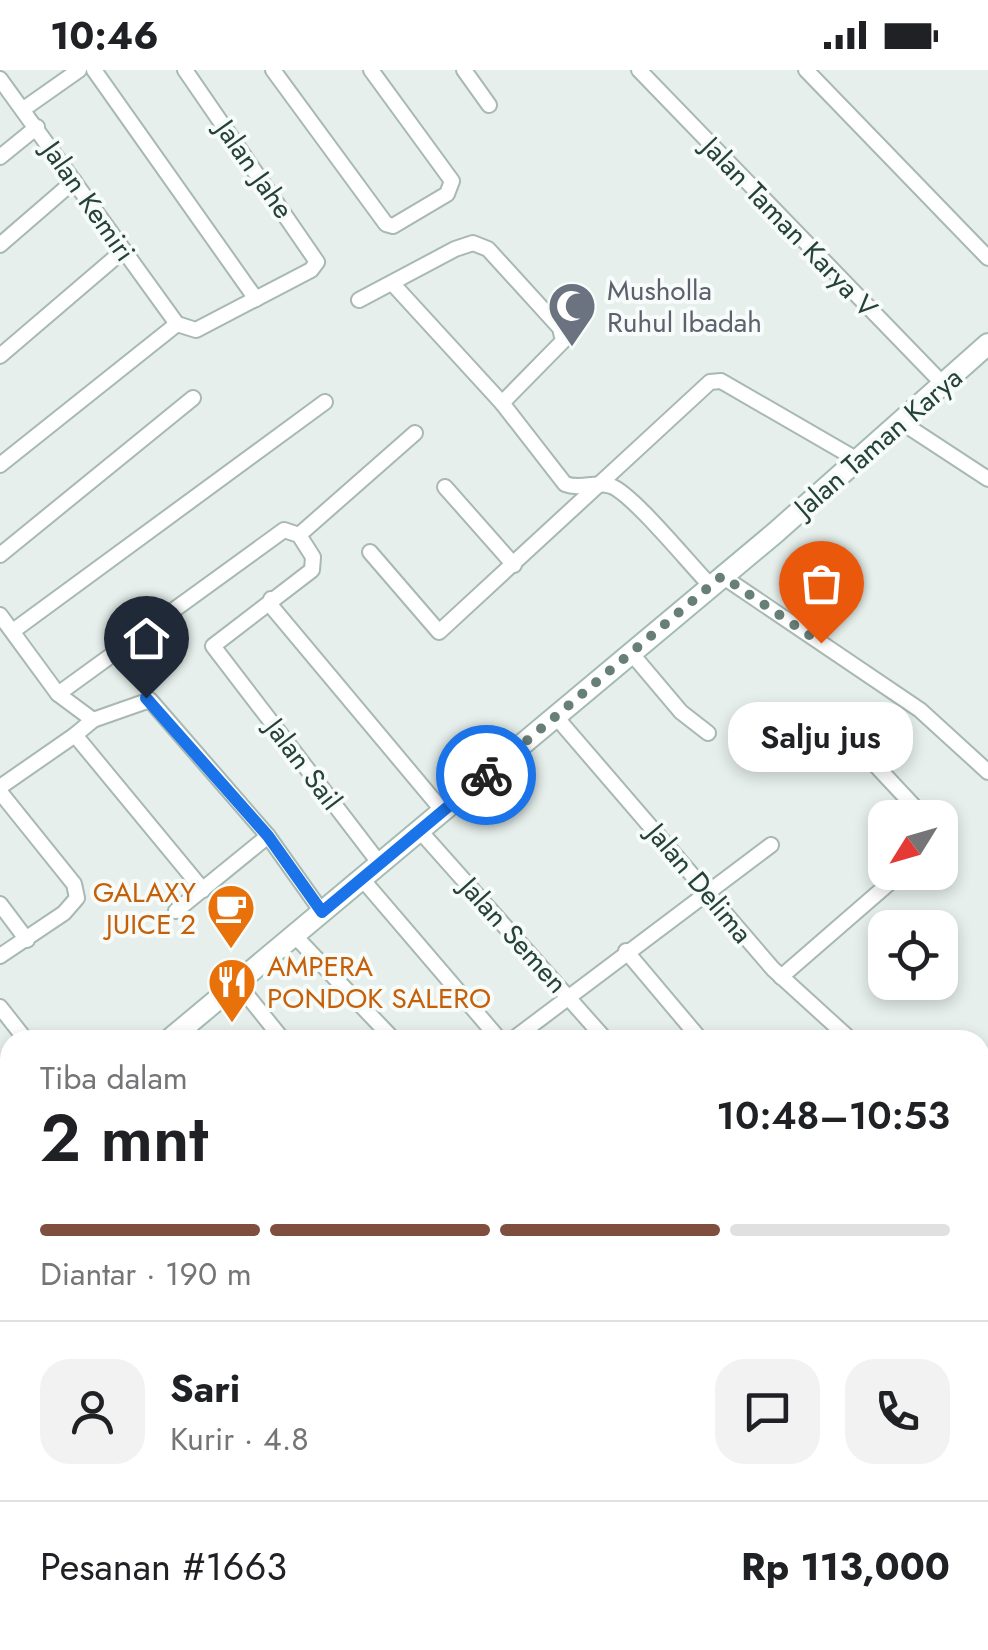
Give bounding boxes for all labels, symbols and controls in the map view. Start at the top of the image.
text: 10:46 [50,8,159,63]
street label: Jalan Jahe [203,108,304,227]
street label: Jalan Taman Karya V [690,125,887,327]
street label: Jalan Kemiri [30,129,145,270]
place label: Musholla Ruhul Ibadah [607,270,762,343]
mosque icon: Musholla Ruhul Ibadah [546,280,598,348]
street label: Jalan Taman Karya [782,358,971,530]
pin [779,541,864,644]
icon: bag [794,556,849,611]
pin [104,596,189,699]
icon: home [119,611,174,666]
callout: Salju jus [728,703,914,773]
street label: Jalan Sail [253,707,352,819]
text: Salju jus [760,714,881,760]
courier [436,725,536,825]
icon: bike [459,748,514,803]
north arrow [868,800,958,890]
map controls [868,800,958,1000]
street label: Jalan Delima [635,811,762,952]
street label: Jalan Semen [448,865,577,1003]
place label: GALAXY JUICE 2 [93,872,196,945]
cafe icon: GALAXY JUICE 2 [205,882,257,950]
button: locate [868,910,958,1000]
place label: AMPERA PONDOK SALERO [267,946,491,1019]
restaurant icon: AMPERA PONDOK SALERO [206,956,258,1024]
text: Tiba dalam [40,1055,188,1101]
text: 10:48–10:53 [716,1088,950,1143]
text: 2 mnt [40,1091,208,1185]
text: Diantar · 190 m [40,1251,252,1297]
button: person [40,1359,145,1464]
button: chat [715,1359,820,1464]
button: phone [845,1359,950,1464]
text: Sari [170,1361,240,1416]
text: Kurir · 4.8 [170,1416,309,1462]
text: Pesanan #1663 [40,1539,287,1594]
text: Rp 113,000 [741,1539,950,1594]

